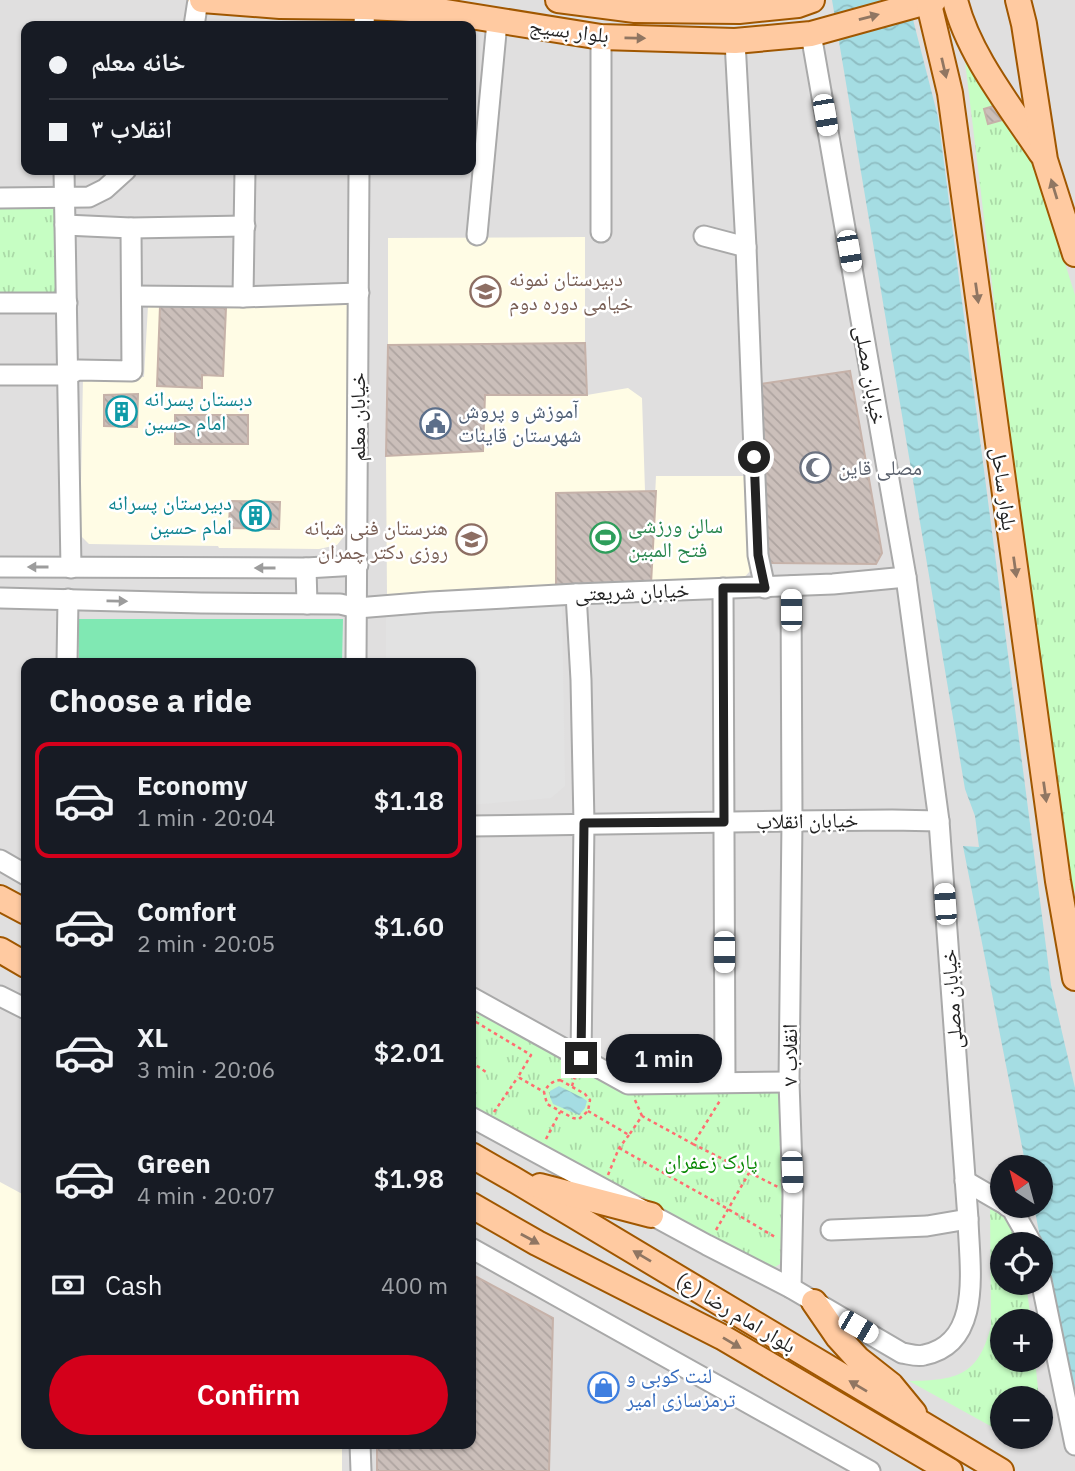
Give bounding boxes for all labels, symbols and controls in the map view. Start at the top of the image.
street label: بلوار بسیج [528,11,611,49]
one-way arrow [859,12,880,22]
one-way arrow [624,32,646,44]
text: خانه معلم [91,44,186,78]
one-way arrow [939,57,950,79]
car [812,92,839,138]
text: انقلاب ۳ [91,111,172,145]
one-way arrow [1049,178,1059,199]
car [836,228,863,274]
place label: دبیرستان نمونه خیامی دوره دوم [509,264,633,317]
school or university icon: دبیرستان نمونه خیامی دوره دوم [469,274,503,308]
one-way arrow [972,282,983,304]
street label: خیابان مصلی [849,323,893,427]
street label: خیابان معلم [343,372,372,462]
place label: دبستان پسرانه امام حسین [144,384,252,437]
building icon: دبستان پسرانه امام حسین [104,394,138,428]
place label: آموزش و پروش شهرستان قاینات [458,396,581,448]
public building icon: آموزش و پروش شهرستان قاینات [418,406,452,440]
route start [738,441,770,473]
street label: بلوار ساحل [985,445,1025,532]
mosque icon: مصلی قاین [798,451,832,485]
place label: مصلی قاین [838,453,922,481]
place label: دبیرستان پسرانه امام حسین [108,488,232,541]
building icon: دبیرستان پسرانه امام حسین [238,498,272,532]
place label: سالن ورزشی فتح المبین [628,511,723,563]
place label: هنرستان فنی شبانه روزی دکتر چمران [304,513,448,565]
sports icon: سالن ورزشی فتح المبین [588,521,622,555]
school or university icon: هنرستان فنی شبانه روزی دکتر چمران [454,523,488,557]
one-way arrow [1009,556,1020,578]
one-way arrow [26,561,48,573]
one-way arrow [254,562,276,574]
street label: خیابان شریعتی [574,575,690,607]
car [781,589,802,631]
one-way arrow [106,595,128,606]
text: Choose a ride [49,679,252,721]
text: Economy [137,768,248,802]
icon: car [53,769,116,832]
one-way arrow [1040,781,1051,803]
text: $1.18 [374,783,444,817]
text: 1 min · 20:04 [137,802,275,832]
street label: خیابان انقلاب [755,805,858,835]
car [934,882,957,926]
text: Comfort [137,894,236,928]
icon: car [53,895,116,958]
text: $1.60 [374,909,444,943]
text: 2 min · 20:05 [137,928,275,958]
car [714,931,735,973]
street label: خیابان مصلی [934,948,968,1050]
text: XL [137,1020,168,1054]
icon: car [53,1021,116,1084]
street label: انقلاب ۷ [775,1024,803,1086]
callout: 1 min [606,1034,721,1082]
text: $2.01 [374,1035,444,1069]
route end [565,1042,597,1074]
text: 1 min [634,1043,694,1073]
text: 3 min · 20:06 [137,1054,275,1084]
text: Green [137,1146,211,1180]
icon: car [53,1147,116,1210]
park label: پارک زعفران [664,1147,758,1175]
car [781,1151,804,1193]
north arrow [990,1155,1054,1218]
map controls [990,1155,1053,1449]
text: $1.98 [374,1161,444,1195]
text: 4 min · 20:07 [137,1180,275,1210]
button: locate [990,1232,1053,1295]
one-way arrow [520,1233,540,1245]
one-way arrow [632,1250,651,1263]
street label: بلوار امام رضا (ع) [671,1265,802,1360]
icon: cash [49,1266,87,1304]
text: Cash [105,1268,162,1302]
text: 400 m [381,1270,448,1300]
car [835,1307,882,1347]
button: + [990,1309,1053,1372]
one-way arrow [723,1337,742,1349]
button: Confirm [49,1355,448,1435]
place label: لنت کوبی و ترمزسازی امیر [625,1361,736,1413]
shop icon: لنت کوبی و ترمزسازی امیر [586,1371,620,1405]
one-way arrow [848,1380,867,1392]
button: − [990,1386,1053,1449]

